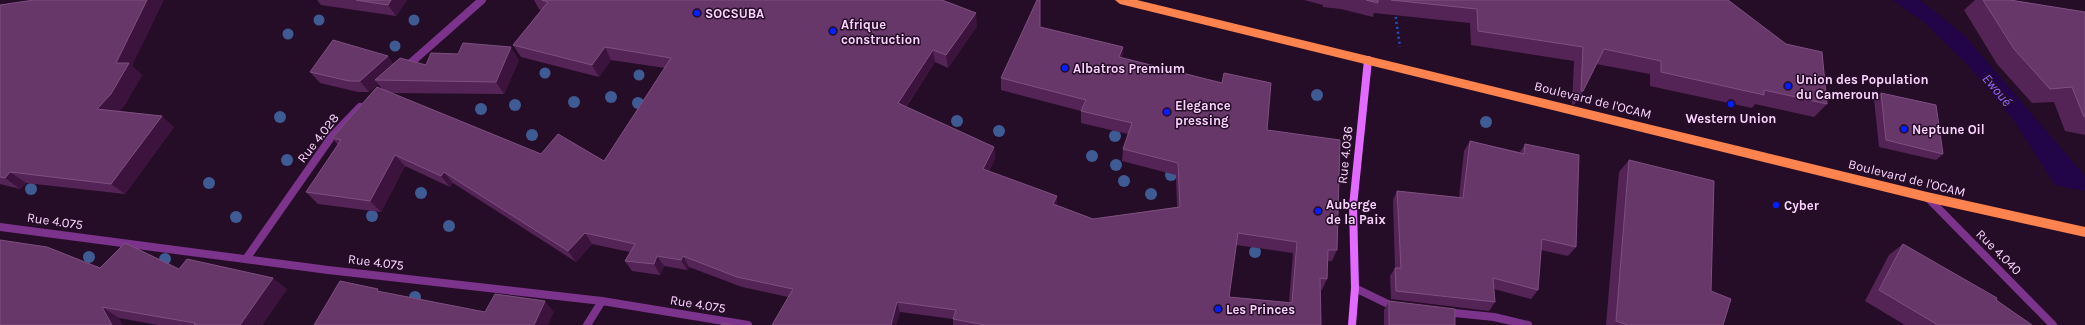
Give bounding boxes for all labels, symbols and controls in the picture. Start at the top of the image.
place label: SOCSUBA [705,6,764,21]
marker: SOCSUBA [692,8,702,18]
place label: Afrique construction [841,17,920,47]
marker: Afrique construction [828,26,838,36]
place label: Albatros Premium [1073,61,1185,76]
marker: Albatros Premium [1060,63,1070,73]
water label: Ewoué [1979,70,2016,110]
place label: Union des Population du Cameroun [1796,72,1929,102]
street label: Boulevard de l'OCAM [1533,78,1653,122]
marker: Union des Population du Cameroun [1783,81,1793,91]
place label: Elegance pressing [1175,98,1231,128]
marker: Western Union [1726,99,1736,109]
marker: Elegance pressing [1162,107,1172,117]
street label: Rue 4.028 [294,110,342,166]
place label: Western Union [1686,111,1776,126]
place label: Neptune Oil [1912,122,1985,137]
marker: Neptune Oil [1899,124,1909,134]
street label: Rue 4.036 [1335,125,1355,185]
street label: Boulevard de l'OCAM [1847,156,1967,200]
place label: Auberge de la Paix [1326,197,1386,227]
place label: Cyber [1784,198,1820,213]
marker: Cyber [1771,200,1781,210]
marker: Auberge de la Paix [1313,206,1323,216]
street label: Rue 4.075 [26,210,84,232]
street label: Rue 4.040 [1973,226,2025,278]
street label: Rue 4.075 [347,251,405,273]
street label: Rue 4.075 [669,292,727,316]
place label: Les Princes [1226,302,1295,317]
marker: Les Princes [1213,304,1223,314]

